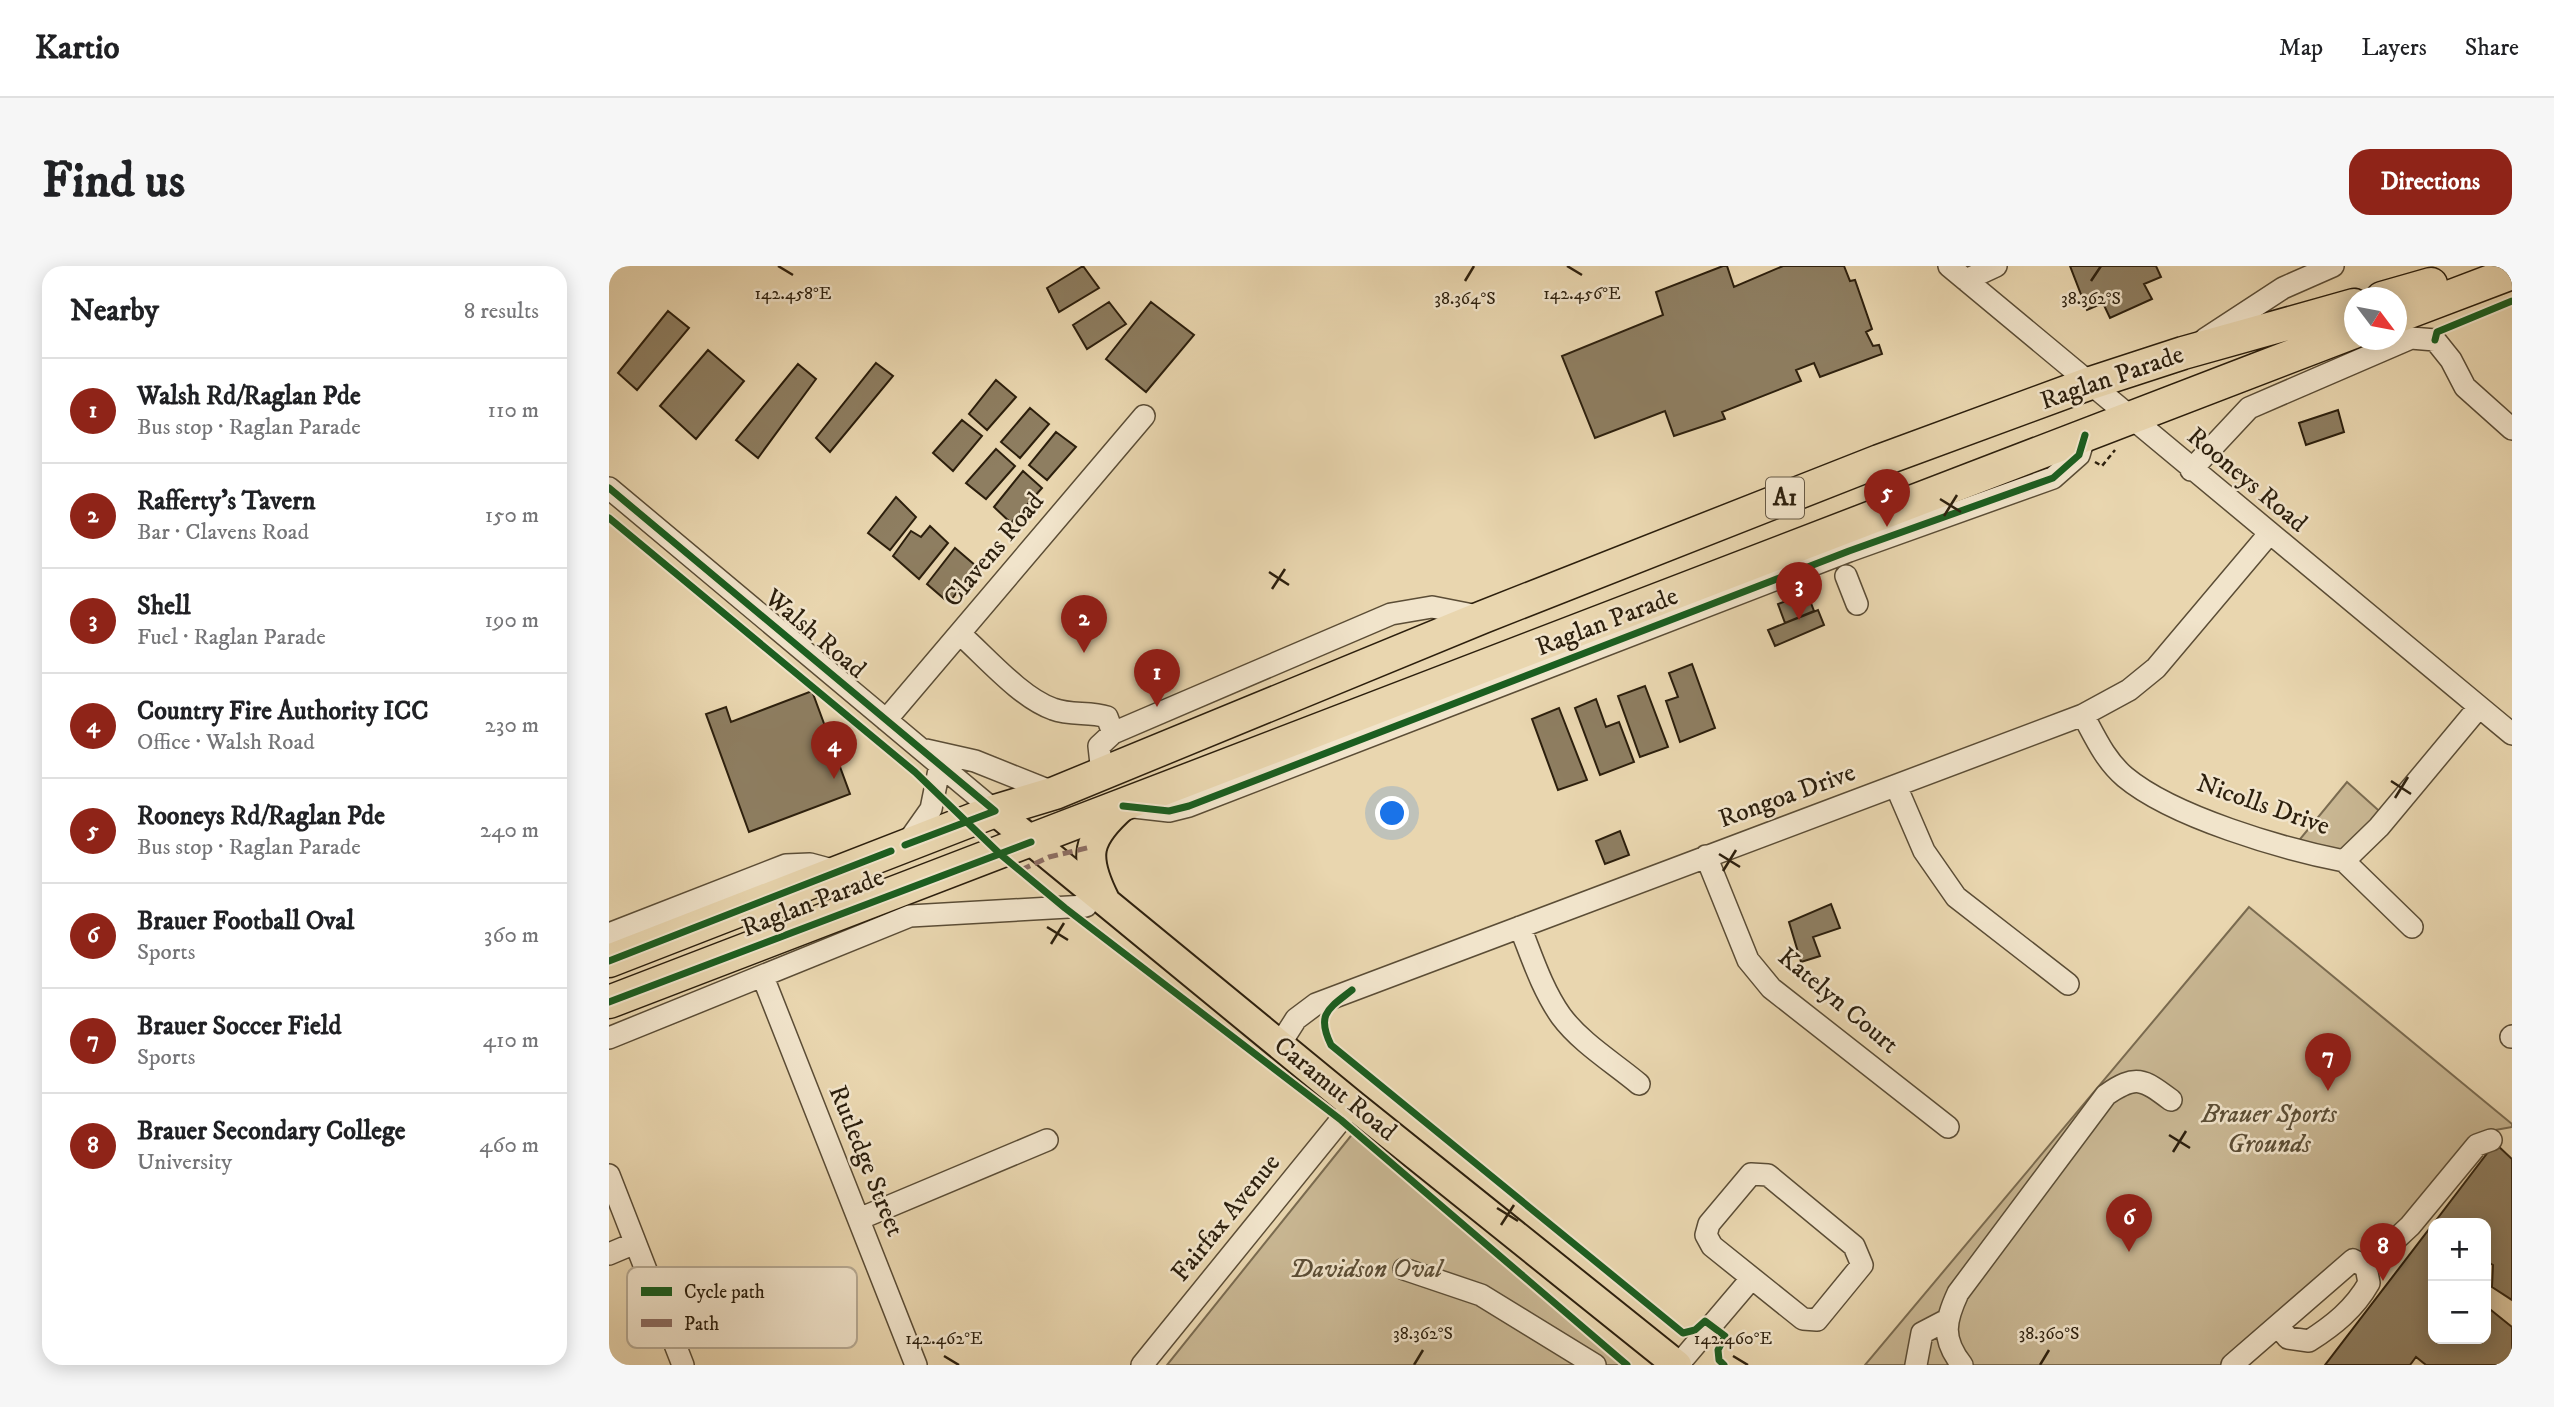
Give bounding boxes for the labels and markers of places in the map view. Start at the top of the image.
pin: 5 [1864,469,1910,527]
pin: 3 [1776,562,1822,620]
pin: 2 [1061,595,1107,653]
pin: 1 [1134,649,1180,707]
pin: 4 [811,721,857,779]
pin: 7 [2305,1033,2351,1091]
pin: 6 [2106,1194,2152,1252]
pin: 8 [2360,1223,2406,1281]

